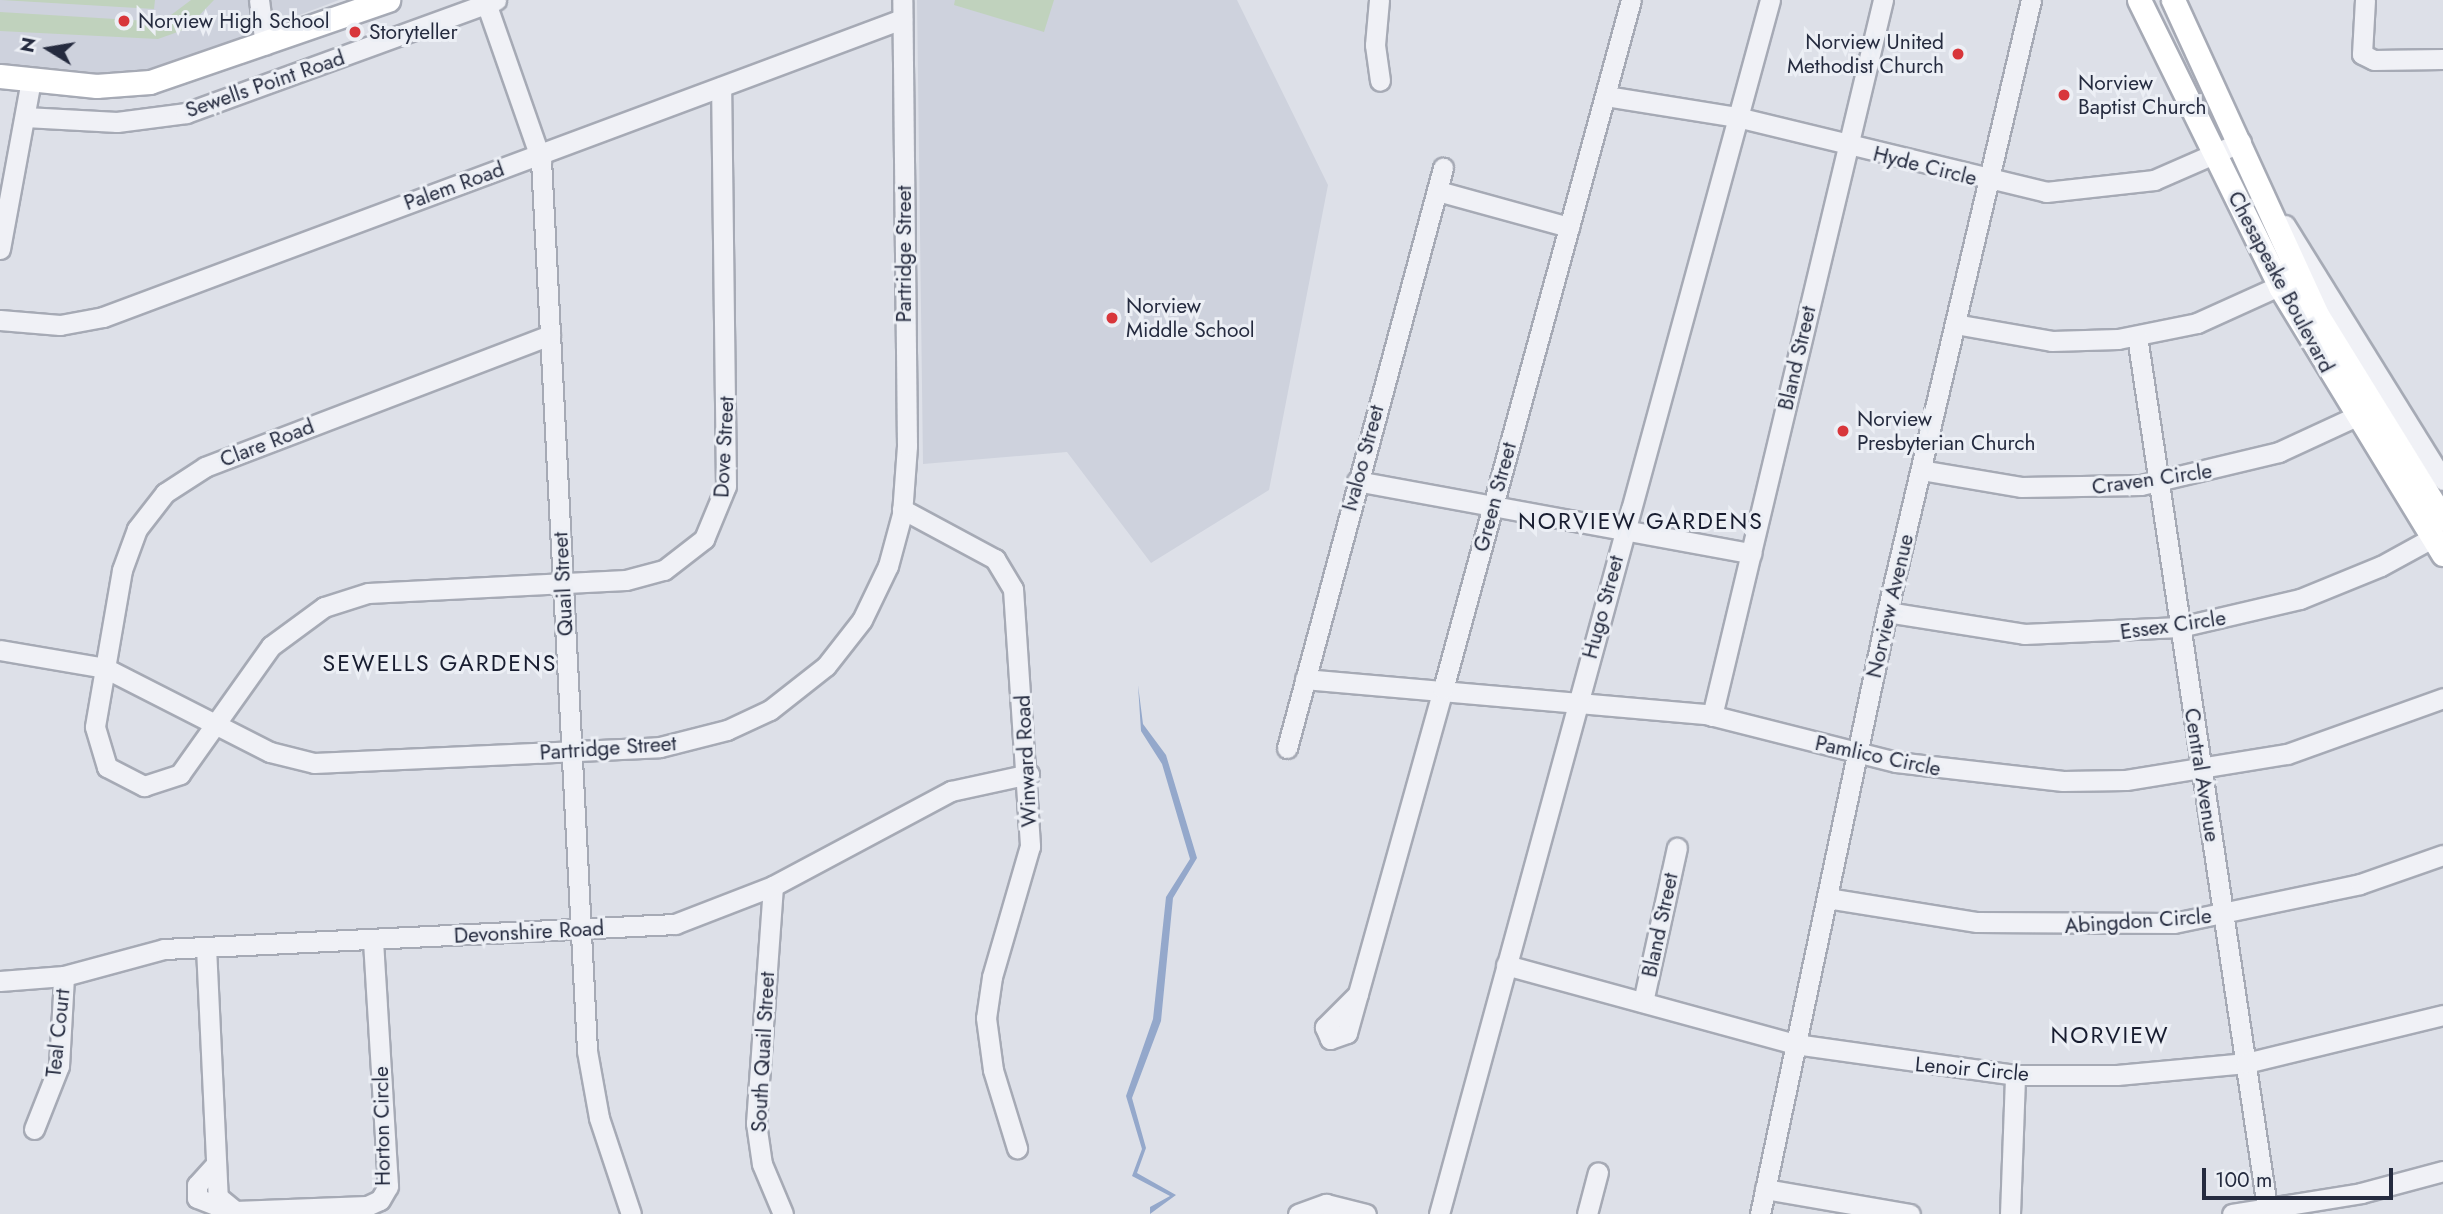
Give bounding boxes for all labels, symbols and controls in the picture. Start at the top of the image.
place label: Norview High School [138,8,329,34]
marker: Norview High School [116,13,132,29]
north arrow [14,14,84,84]
place label: Storyteller [369,19,458,45]
marker: Storyteller [347,24,363,40]
place label: Norview United Methodist Church [1787,29,1944,79]
text: N [13,35,43,55]
street label: Sewells Point Road [182,45,348,123]
marker: Norview United Methodist Church [1950,46,1966,62]
place label: Norview Baptist Church [2078,70,2206,120]
marker: Norview Baptist Church [2056,87,2072,103]
street label: Hyde Circle [1871,141,1979,191]
street label: Palem Road [401,156,507,216]
street label: Partridge Street [891,185,917,323]
street label: Chesapeake Boulevard [2223,187,2339,377]
place label: Norview Middle School [1126,293,1255,343]
street label: Bland Street [1773,303,1821,413]
marker: Norview Middle School [1104,310,1120,326]
street label: Dove Street [709,396,739,498]
street label: Ivaloo Street [1337,402,1389,514]
place label: Norview Presbyterian Church [1857,406,2035,456]
street label: Clare Road [216,414,318,472]
marker: Norview Presbyterian Church [1835,423,1851,439]
street label: Green Street [1468,440,1522,554]
street label: Craven Circle [2090,458,2214,500]
district label: NORVIEW GARDENS [1520,507,1762,535]
street label: Quail Street [548,531,578,637]
street label: Norview Avenue [1861,532,1919,680]
street label: Hugo Street [1577,553,1629,661]
street label: Essex Circle [2119,605,2227,645]
district label: SEWELLS GARDENS [324,649,556,677]
street label: Winward Road [1010,694,1042,828]
street label: Central Avenue [2179,706,2225,844]
street label: Pamlico Circle [1813,730,1943,782]
street label: Partridge Street [539,731,677,765]
street label: Bland Street [1637,871,1683,979]
street label: Abingdon Circle [2064,903,2212,939]
street label: Devonshire Road [453,915,605,949]
street label: South Quail Street [746,971,780,1133]
street label: Teal Court [41,988,75,1078]
district label: NORVIEW [2051,1021,2169,1049]
street label: Lenoir Circle [1914,1051,2030,1087]
street label: Horton Circle [368,1066,396,1186]
scale bar [2205,1154,2396,1198]
text: 100 m [2215,1165,2272,1195]

